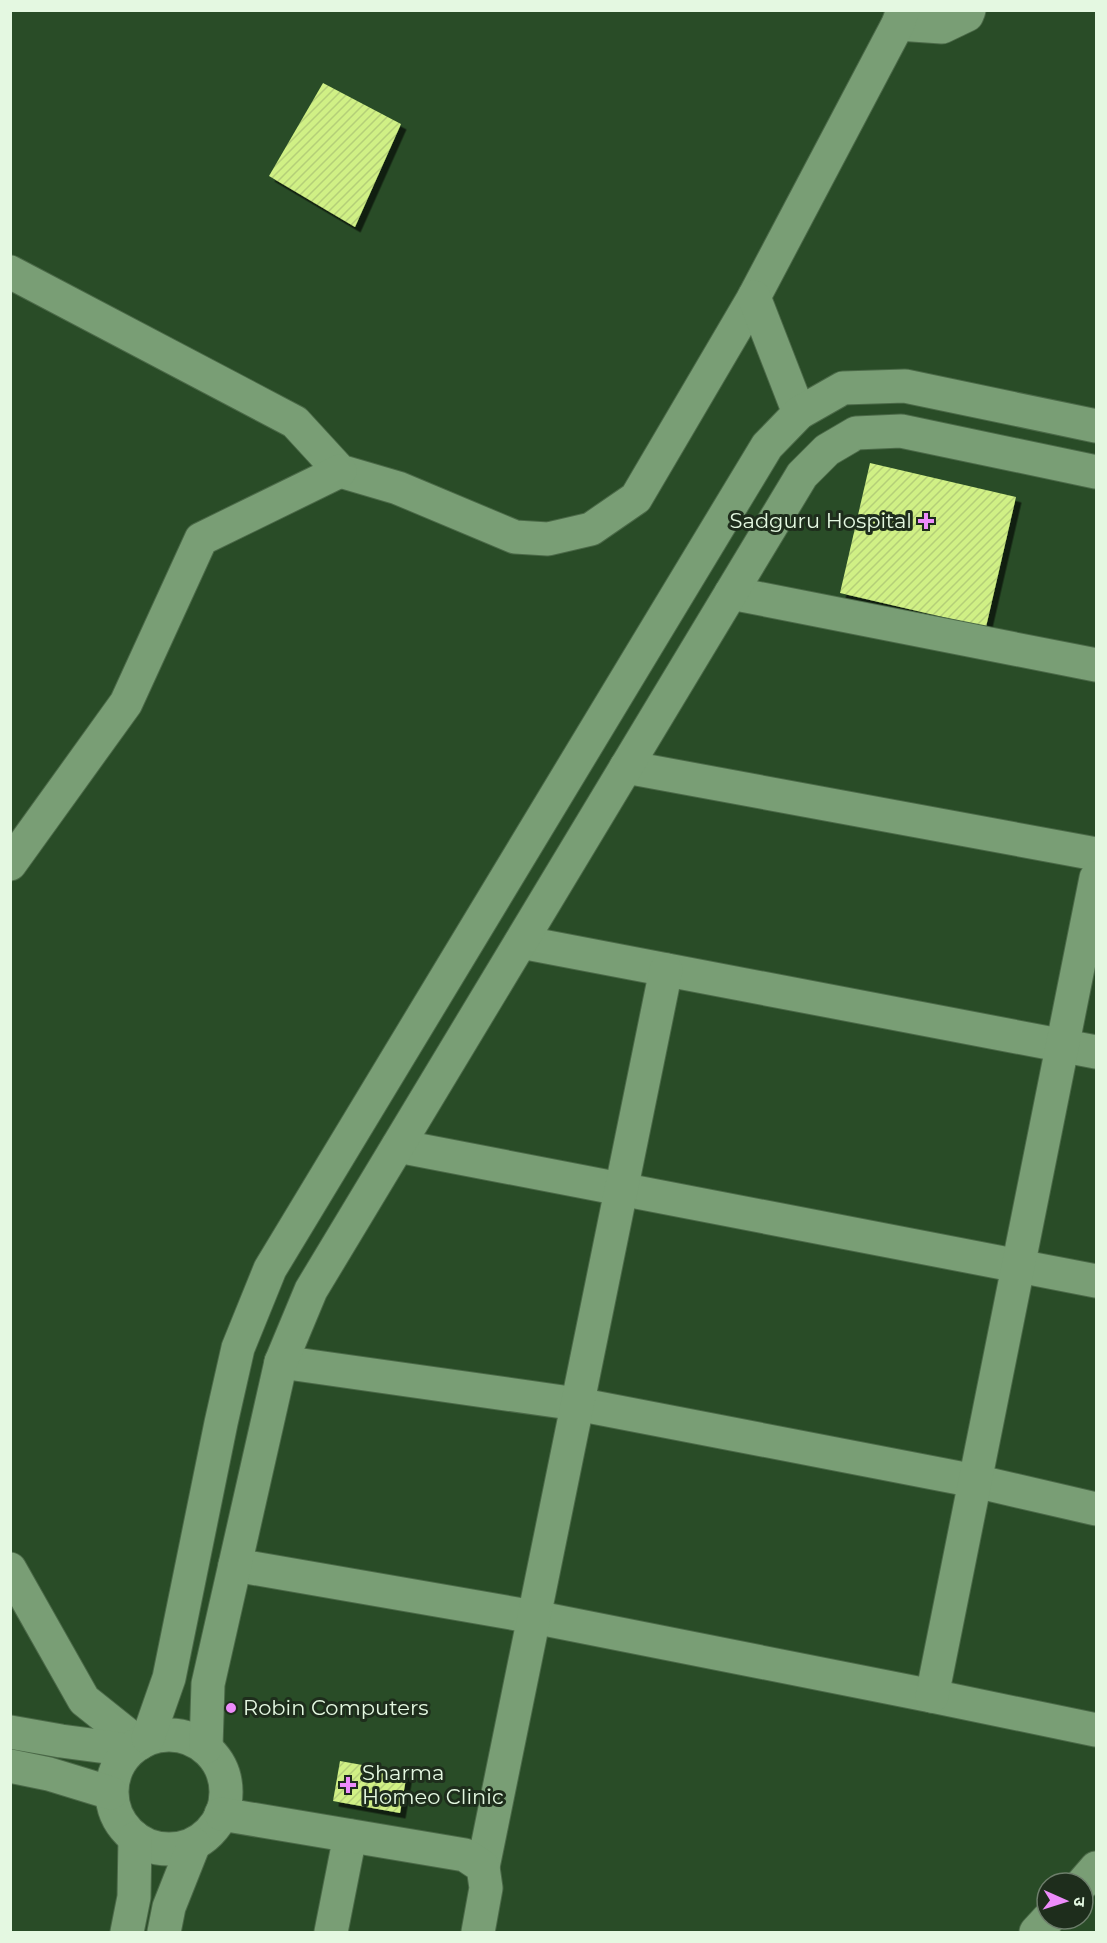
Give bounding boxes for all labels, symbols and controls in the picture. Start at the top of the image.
place label: Sadguru Hospital [730,508,912,533]
marker: Sadguru Hospital [917,512,935,530]
place label: Robin Computers [243,1695,429,1720]
marker: Robin Computers [224,1701,238,1715]
place label: Sharma Homeo Clinic [362,1760,504,1809]
marker: Sharma Homeo Clinic [339,1776,357,1794]
north arrow [1035,1871,1095,1931]
text: उ [1070,1897,1089,1908]

